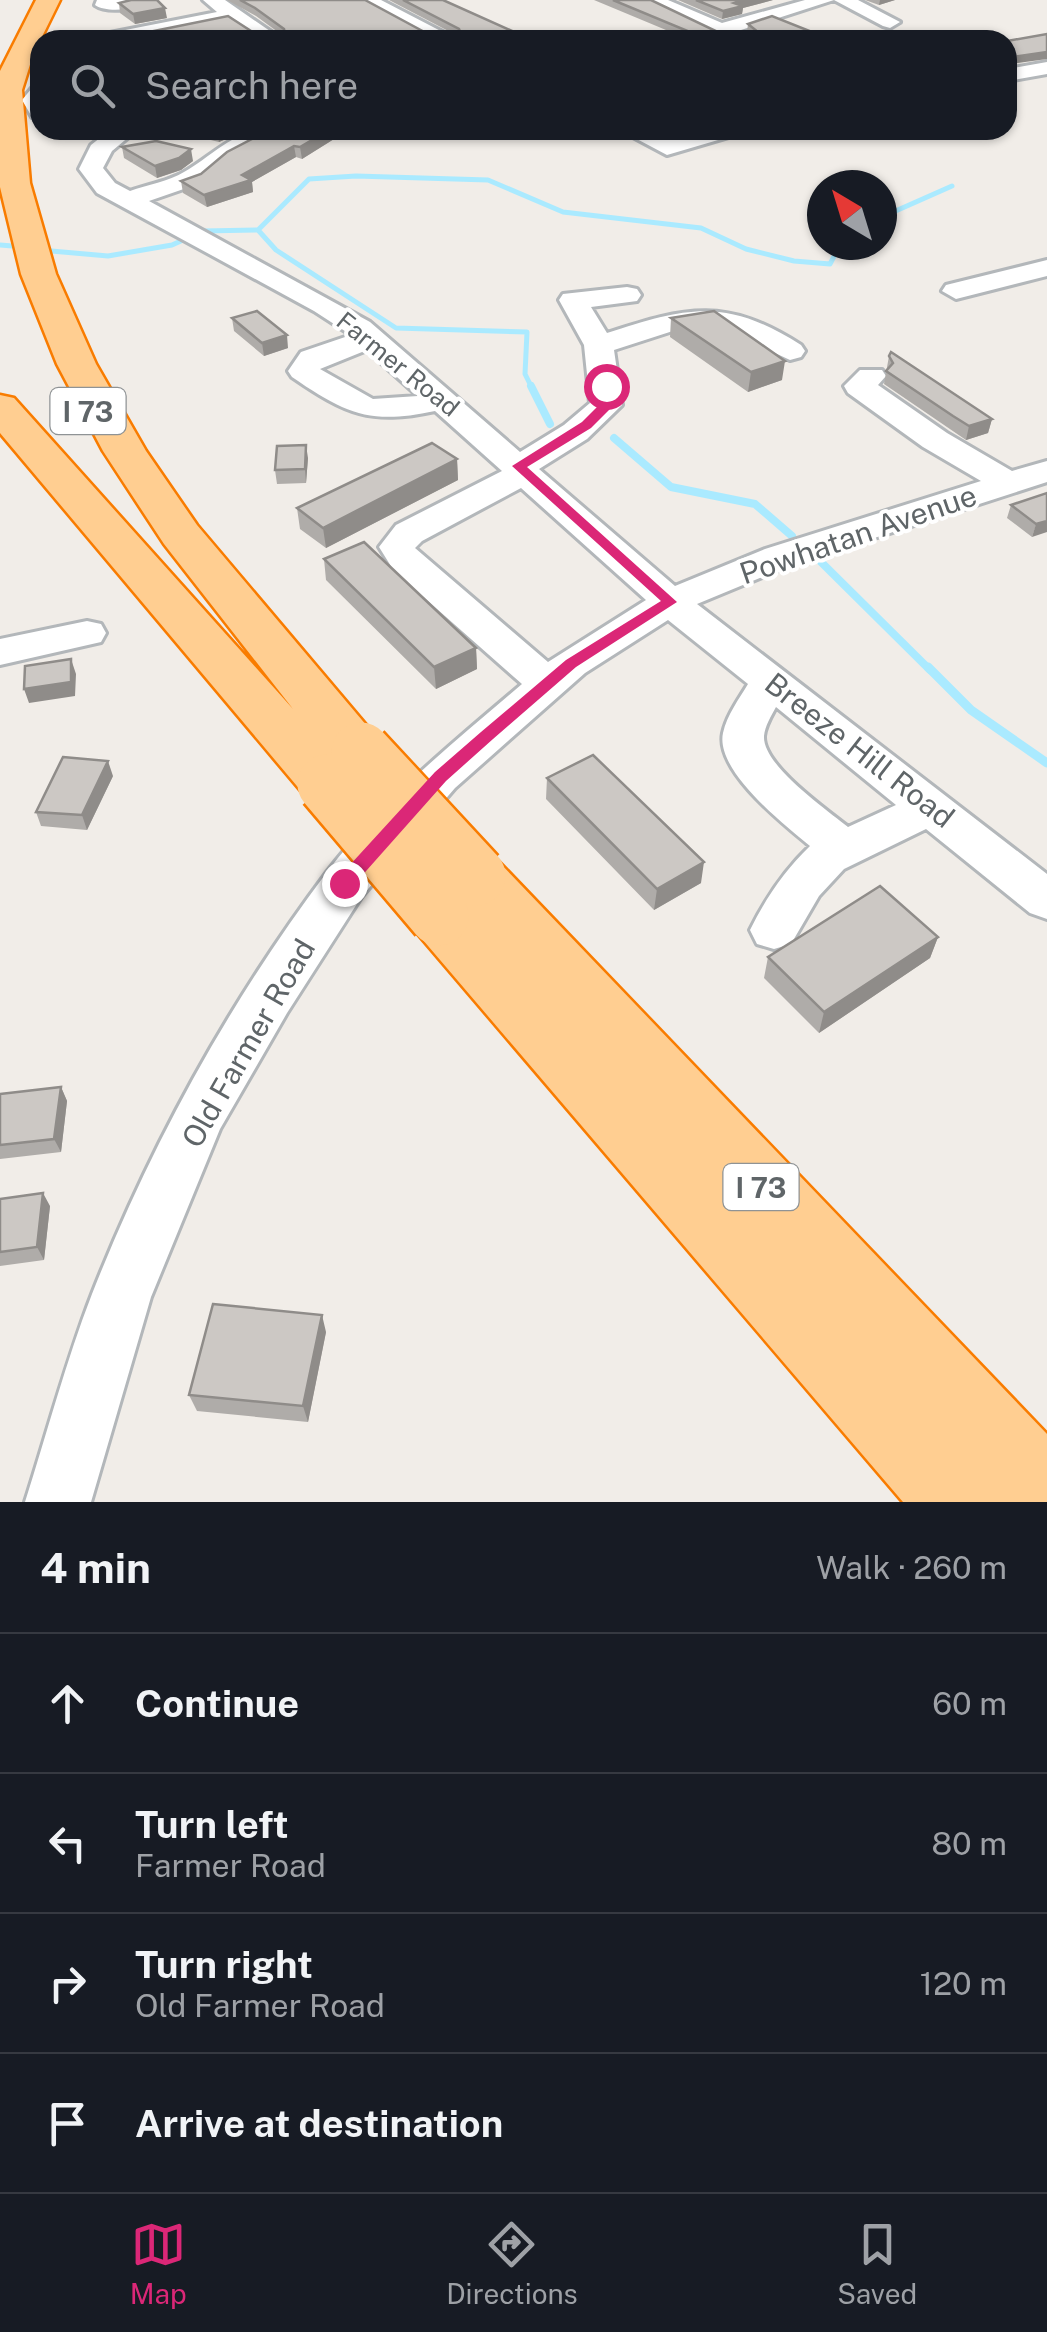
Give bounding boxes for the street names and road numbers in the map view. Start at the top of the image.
street label: Farmer Road [331,305,465,423]
road number: I 73 [51,388,126,434]
street label: Powhatan Avenue [735,477,981,591]
street label: Breeze Hill Road [758,665,962,835]
street label: Old Farmer Road [174,933,322,1153]
road number: I 73 [724,1164,798,1210]

